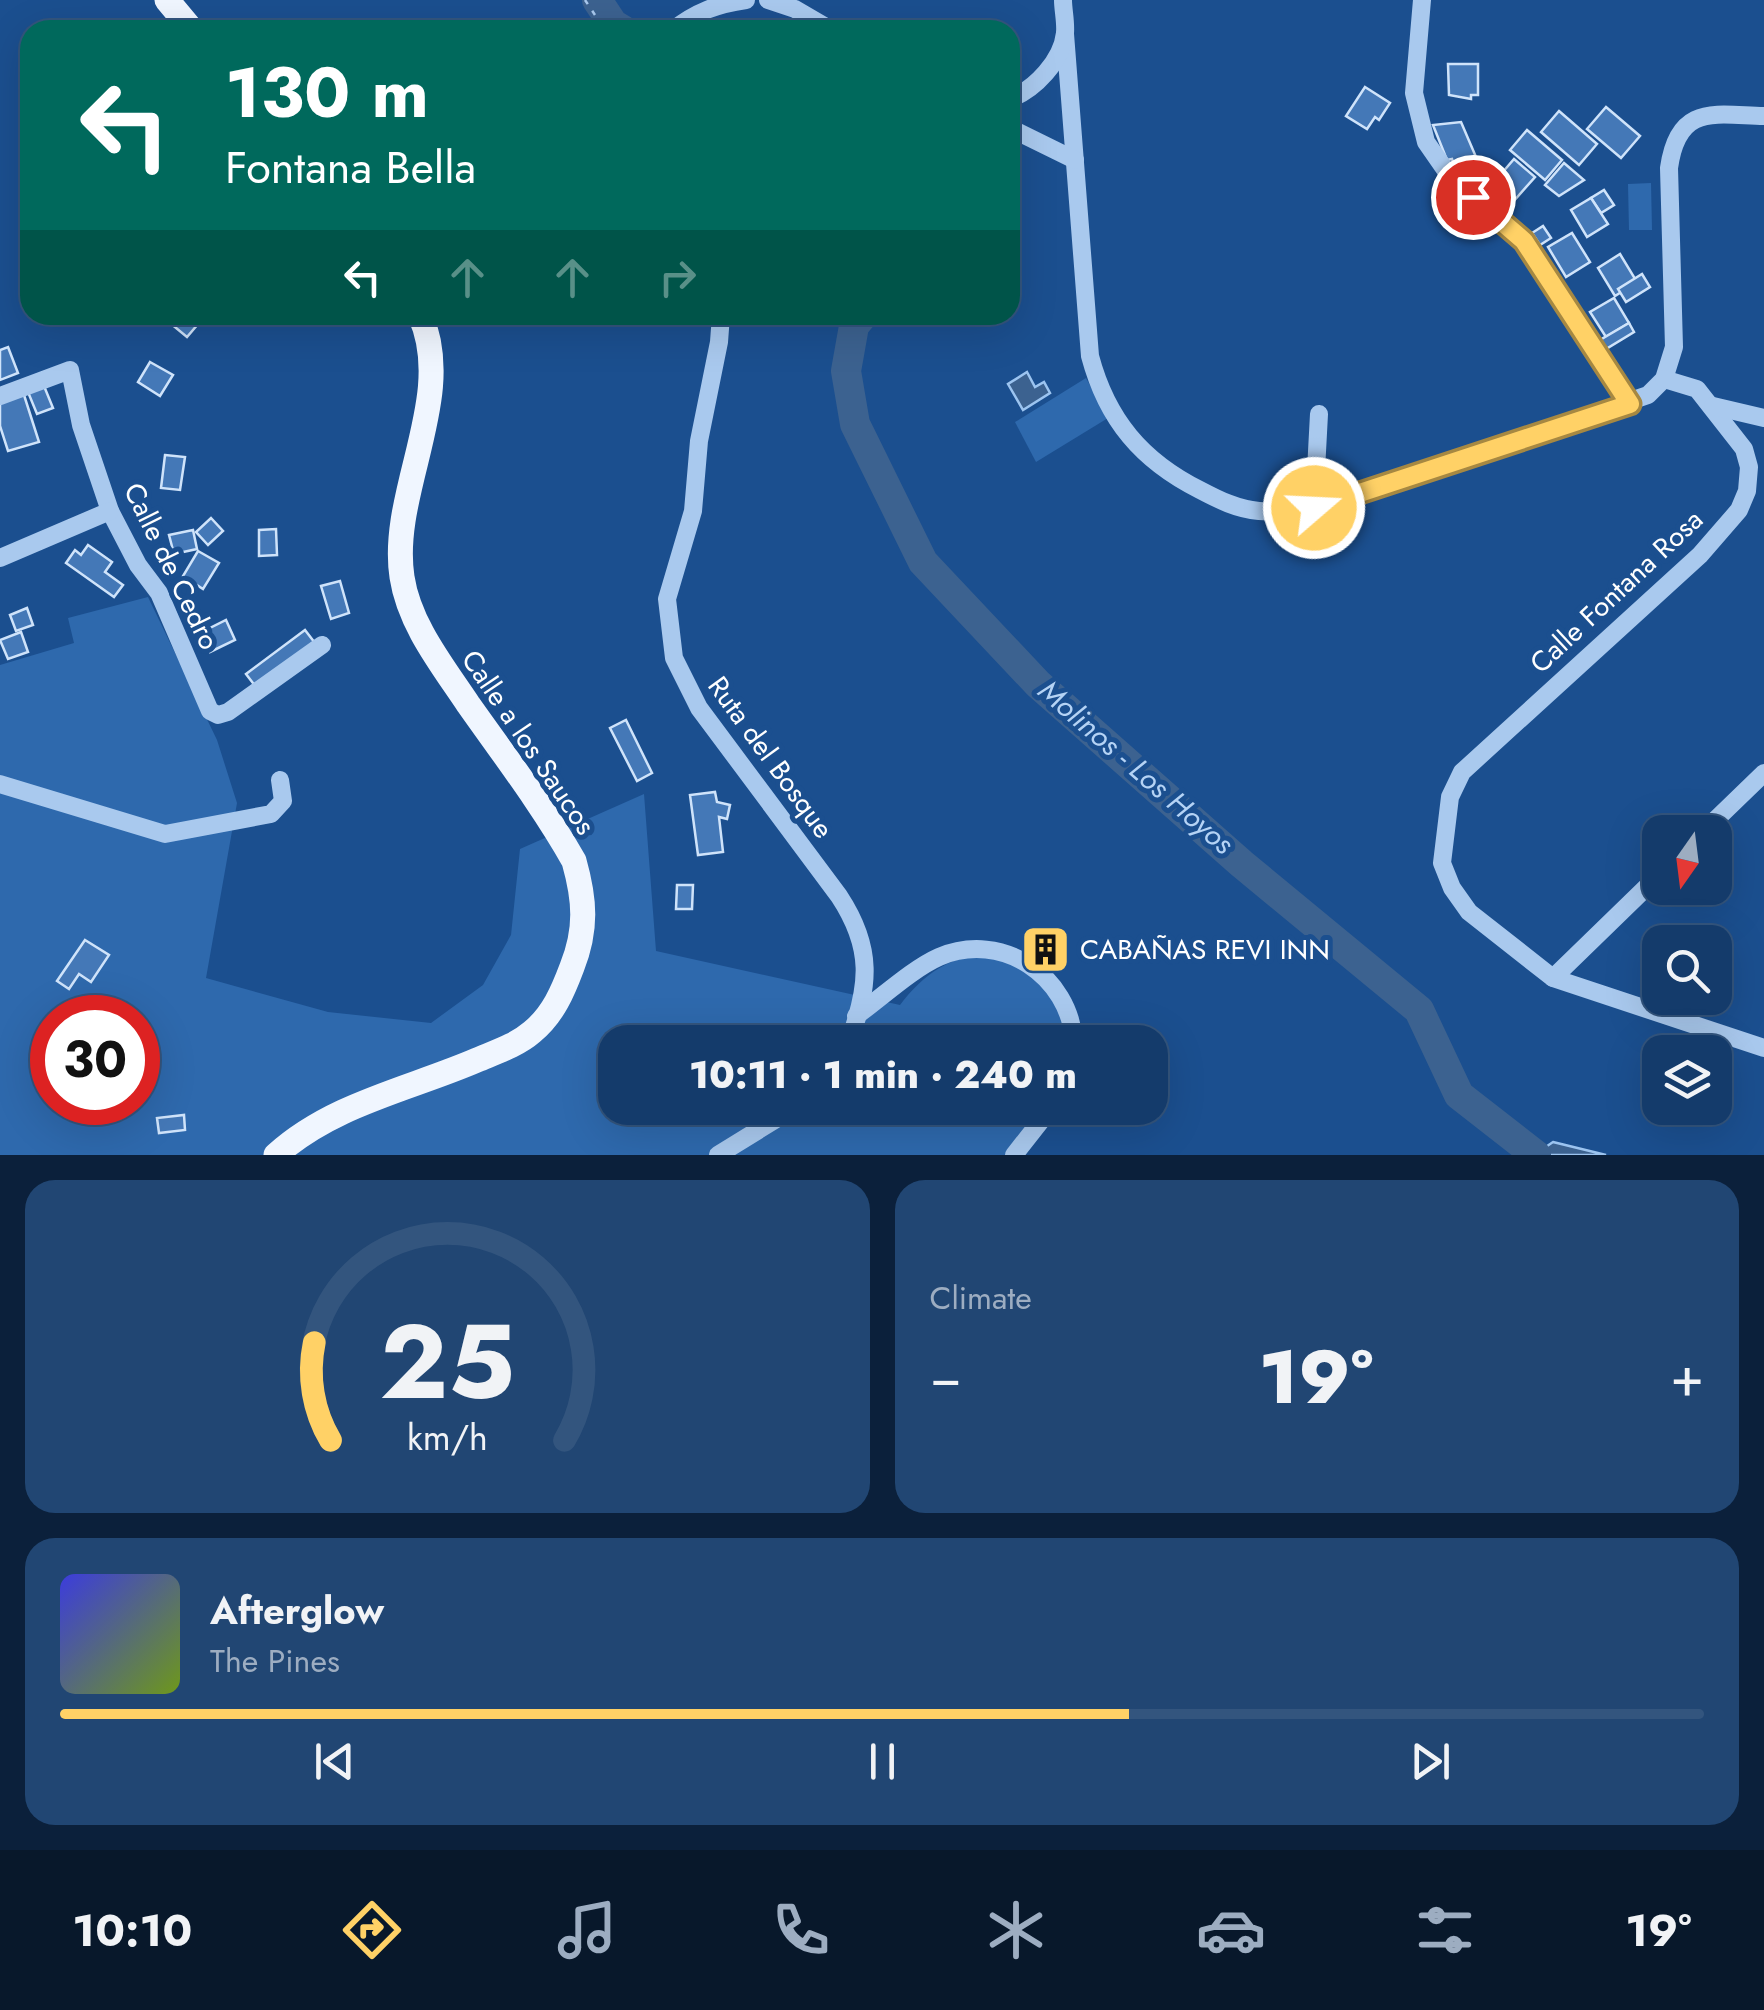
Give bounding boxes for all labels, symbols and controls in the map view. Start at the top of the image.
text: 130 m [225,42,429,143]
icon: left [60,60,190,190]
text: Fontana Bella [225,135,476,200]
pin [1431,155,1516,240]
icon: arrive [1446,170,1501,225]
icon: left [335,250,390,305]
icon: ahead [440,250,495,305]
icon: ahead [545,250,600,305]
icon: right [650,250,705,305]
position arrow [1262,456,1366,560]
street label: Calle de Cedro [113,476,230,657]
street label: Calle Fontana Rosa [1520,500,1712,683]
street label: Calle a los Saucos [451,642,606,843]
street label: Ruta del Bosque [698,668,843,847]
water label: Molinos - Los Hoyos [1029,669,1244,864]
north arrow [1642,815,1732,905]
map controls [1642,815,1732,1125]
building icon: CABAÑAS REVI INN [1019,923,1071,975]
button: search [1642,925,1732,1015]
place label: CABAÑAS REVI INN [1080,929,1330,970]
speed limit sign: 30 [30,995,160,1125]
button: layers [1642,1035,1732,1125]
text: 10:11 · 1 min · 240 m [689,1047,1077,1102]
text: Climate [930,1275,1032,1321]
text: 25 [380,1287,515,1437]
text: 19° [1259,1323,1373,1431]
text: − [930,1337,962,1417]
text: + [1670,1337,1704,1417]
text: km/h [407,1412,488,1463]
text: Afterglow [210,1583,384,1638]
text: The Pines [210,1638,340,1684]
icon: previous [307,1734,362,1789]
icon: pause [855,1734,910,1789]
icon: next [1403,1734,1458,1789]
icon: directions [337,1895,407,1965]
icon: music [552,1895,622,1965]
icon: phone [766,1895,836,1965]
icon: climate [981,1895,1051,1965]
icon: car [1196,1895,1266,1965]
icon: filters [1410,1895,1480,1965]
text: 10:10 [72,1898,192,1963]
text: 19° [1625,1898,1692,1963]

